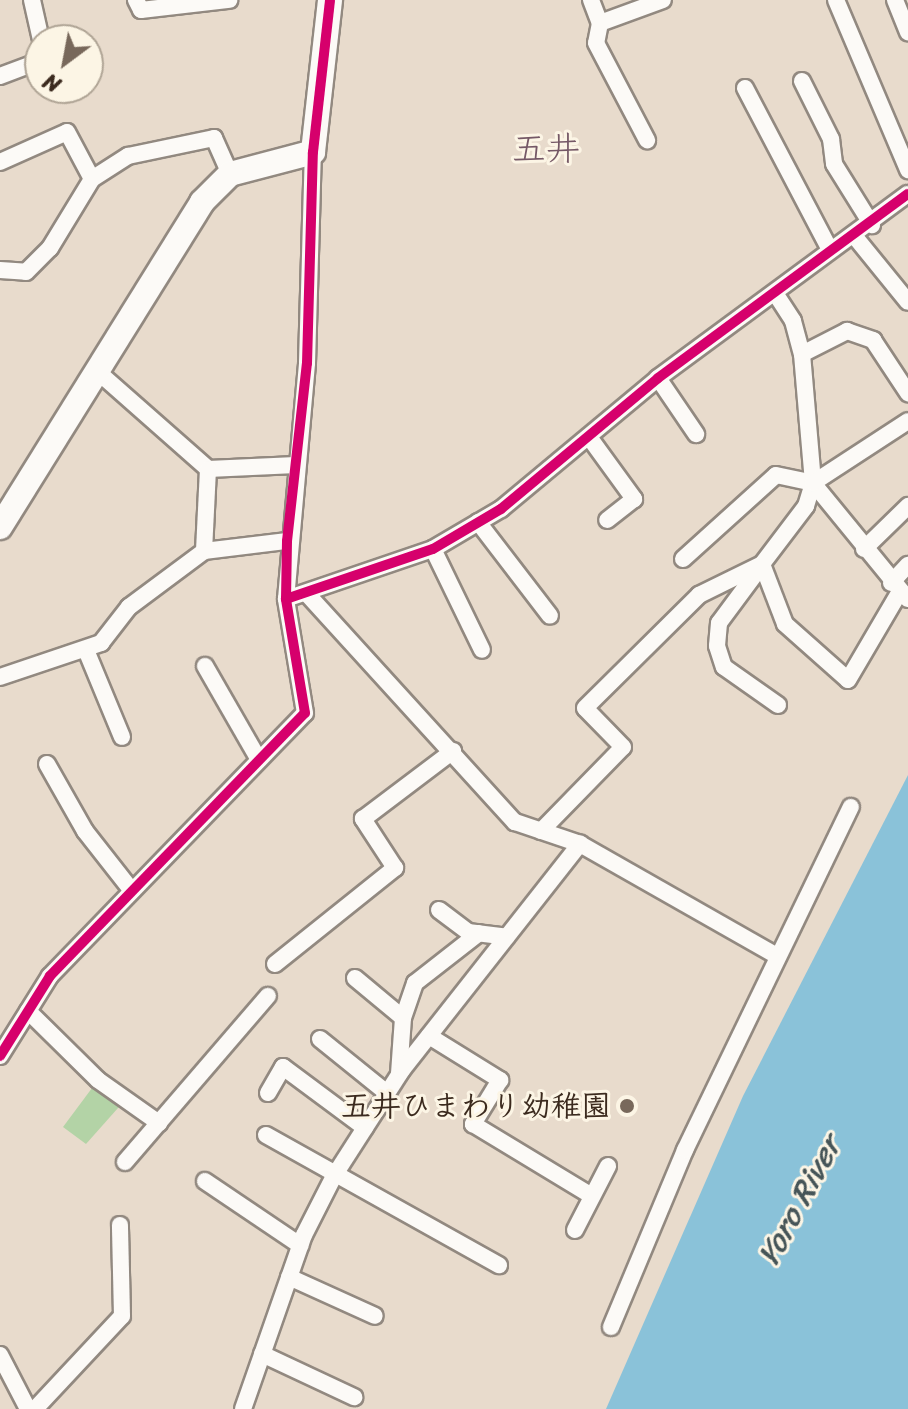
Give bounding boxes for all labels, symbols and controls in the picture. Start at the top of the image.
north arrow [24,24,104,104]
text: N [35,63,69,104]
district label: 五井 [512,130,580,170]
place label: 五井ひまわり幼稚園 [341,1088,611,1124]
marker: 五井ひまわり幼稚園 [618,1097,636,1115]
water label: Yoro River [750,1130,850,1272]

